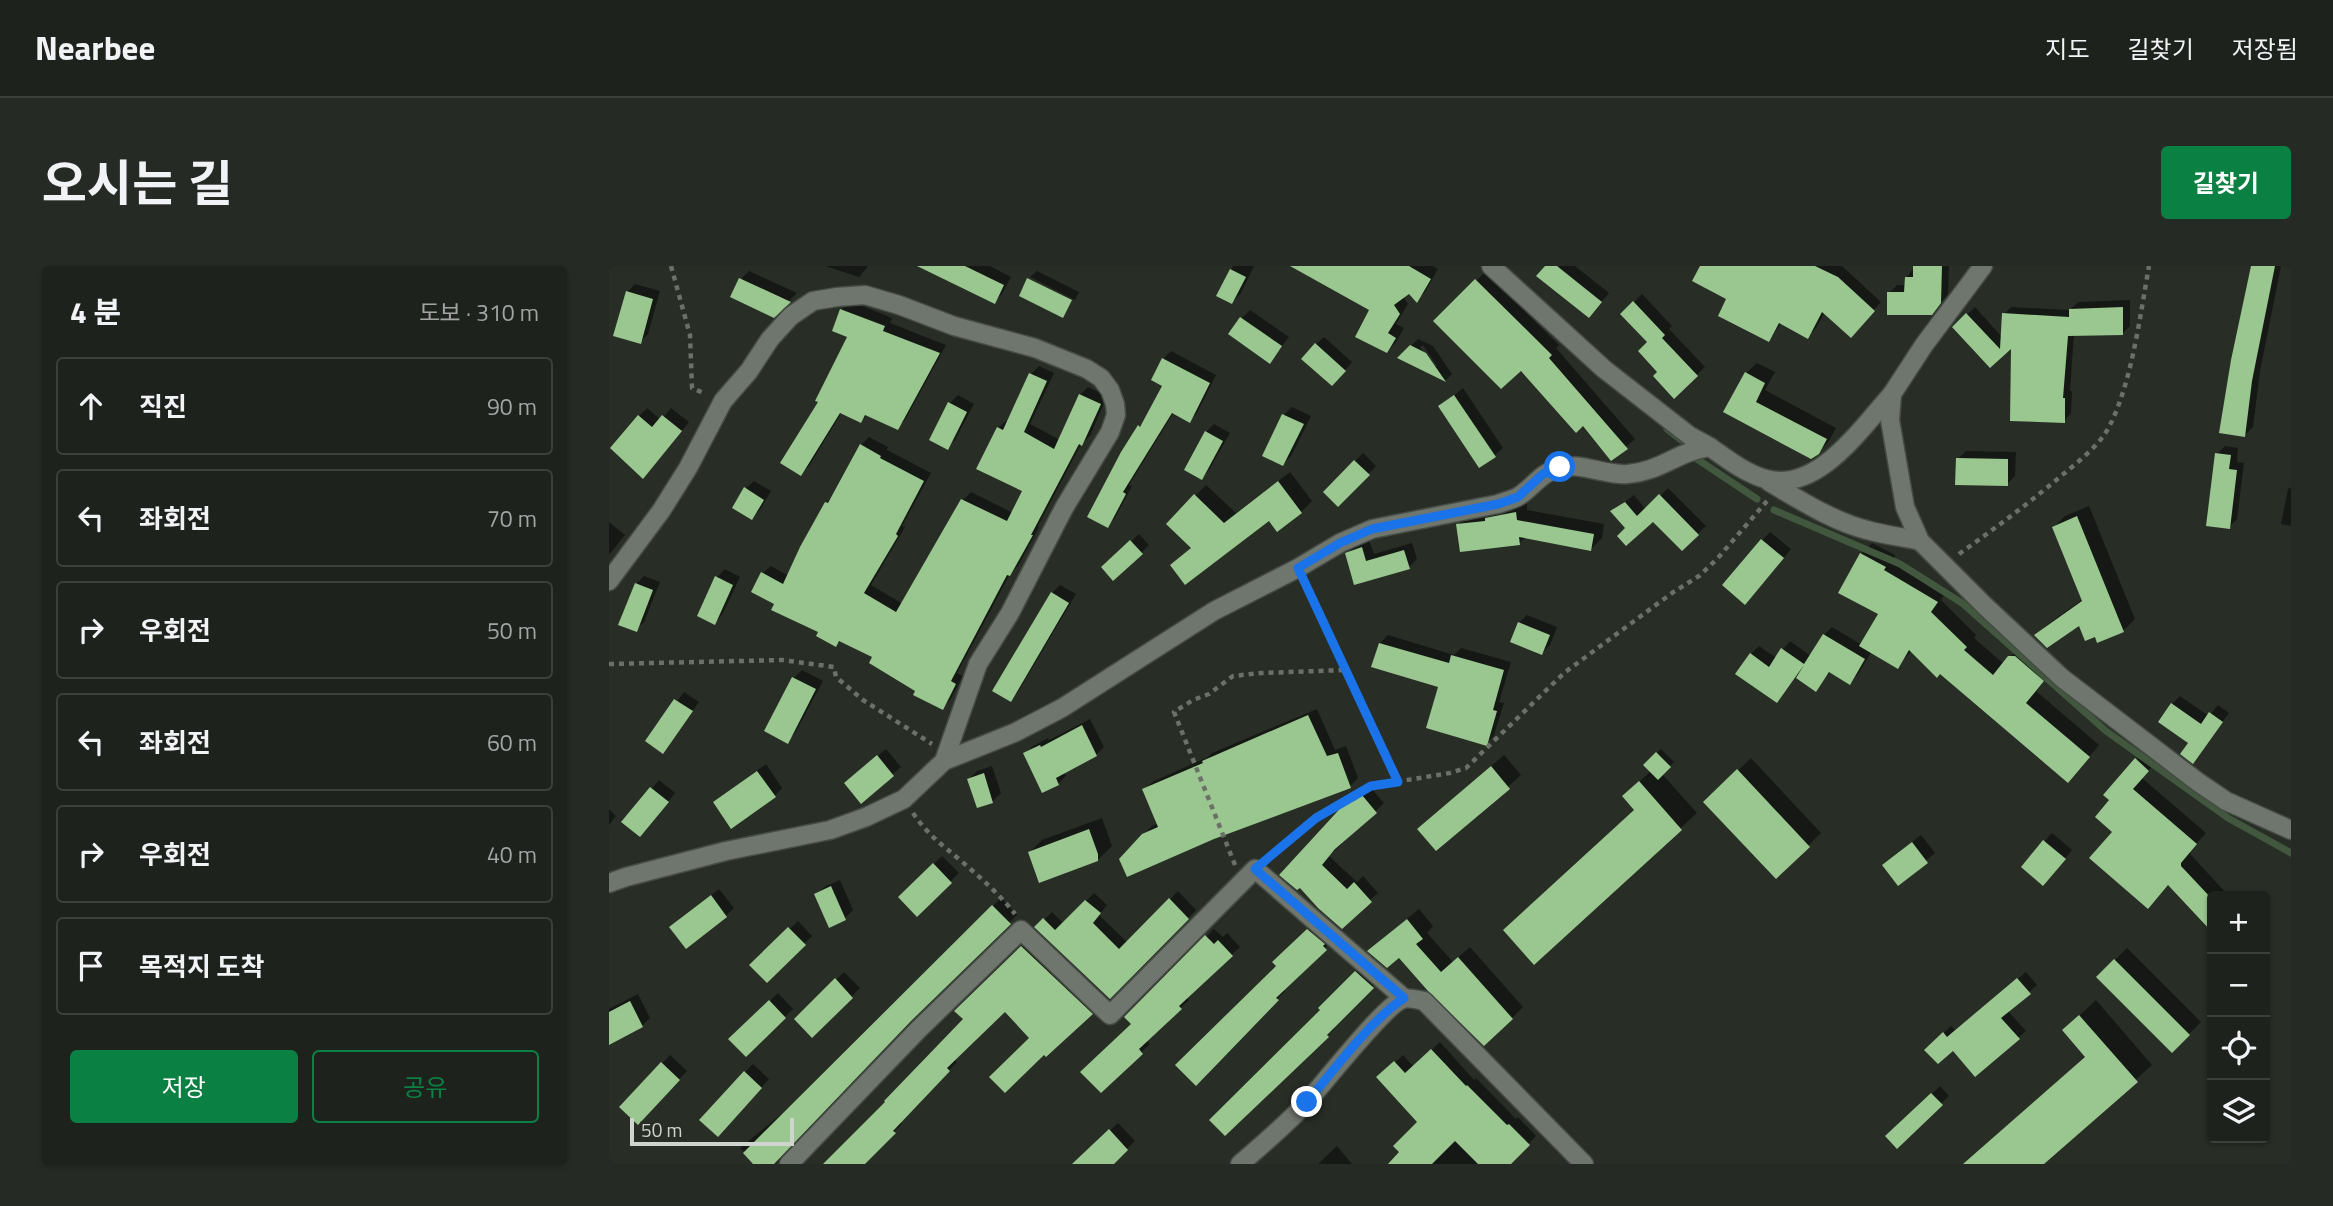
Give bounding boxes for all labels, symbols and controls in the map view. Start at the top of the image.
text: Nearbee [35,23,155,73]
text: 지도 [2045,31,2090,67]
text: 길찾기 [2128,31,2194,67]
text: 저장됨 [2232,31,2298,67]
text: 오시는 길 [42,145,233,220]
button: 길찾기 [2161,146,2291,219]
text: 4 분 [70,289,121,335]
text: 도보 · 310 m [419,295,539,330]
icon: ahead [72,387,110,425]
text: 직진 [139,387,187,426]
text: 90 m [487,389,537,424]
route start [1544,451,1575,482]
icon: left [72,499,110,537]
text: 좌회전 [139,499,211,538]
text: 70 m [487,501,537,536]
icon: right [72,611,110,649]
text: 우회전 [139,611,211,650]
text: 50 m [487,613,537,648]
icon: left [72,723,110,761]
text: 좌회전 [139,723,211,762]
text: 60 m [487,725,537,760]
icon: right [72,835,110,873]
text: 우회전 [139,835,211,874]
text: 40 m [487,837,537,872]
map controls [2207,891,2270,1143]
button: + [2207,891,2270,954]
icon: arrive [72,947,110,985]
text: 목적지 도착 [139,947,264,986]
button: − [2207,954,2270,1017]
button: locate [2207,1017,2270,1080]
button: 저장 [70,1050,298,1123]
button: 공유 [312,1050,539,1123]
button: layers [2207,1080,2270,1143]
route end [1291,1086,1322,1117]
scale bar [630,1115,795,1147]
text: 50 m [641,1115,682,1144]

